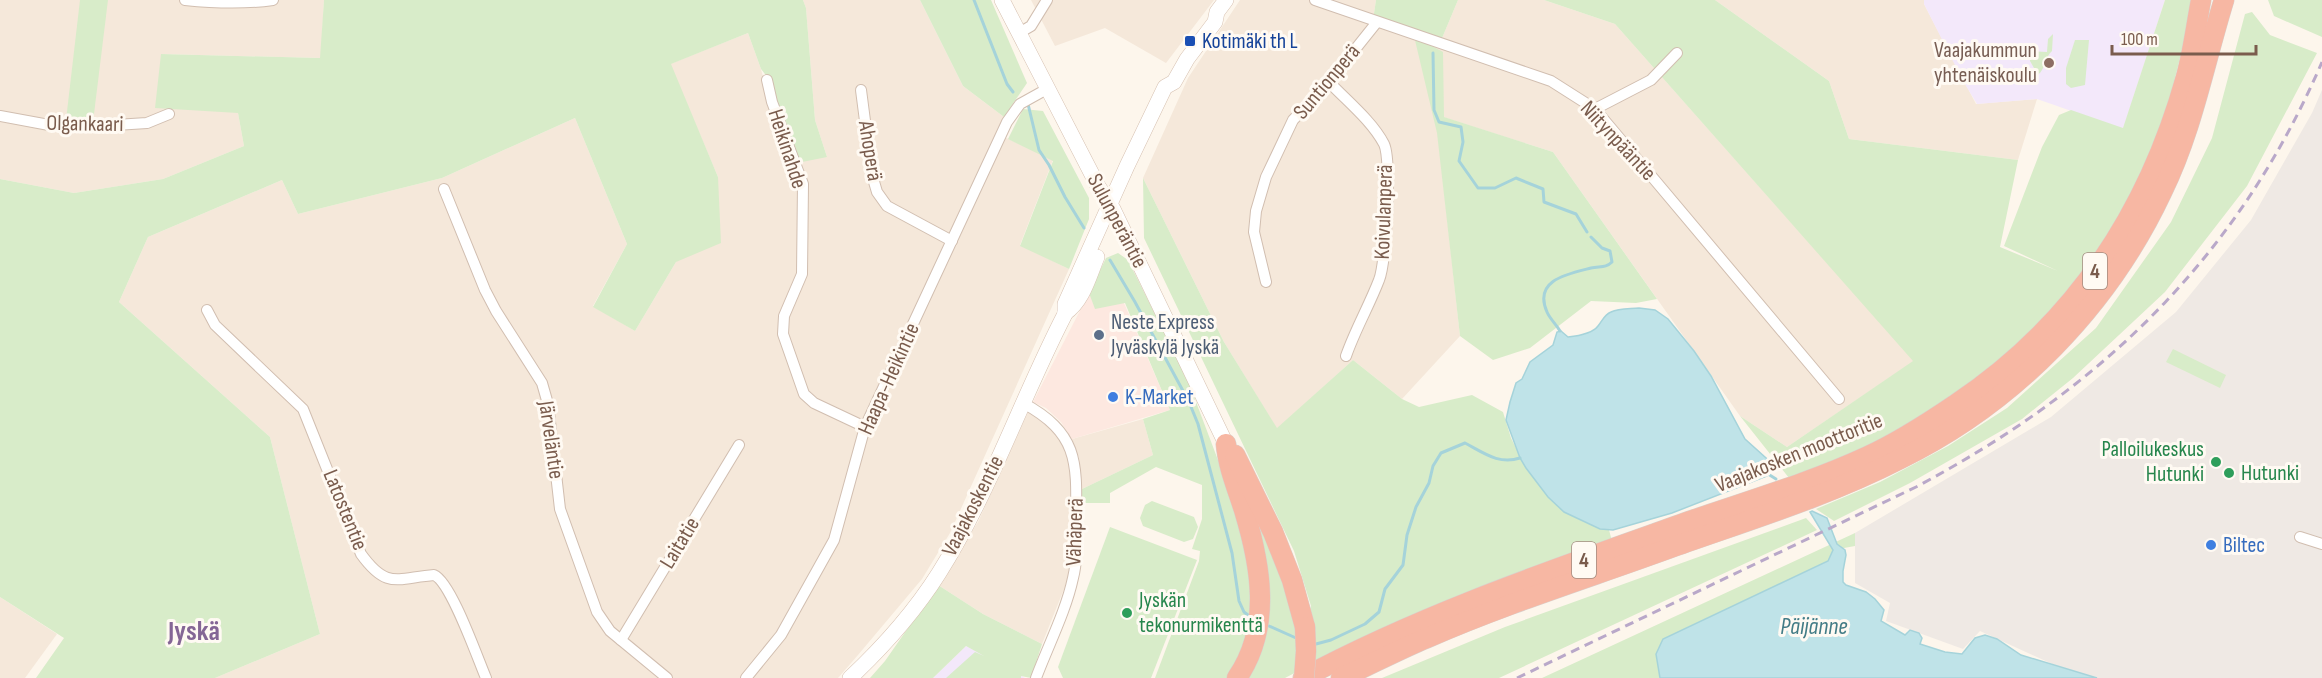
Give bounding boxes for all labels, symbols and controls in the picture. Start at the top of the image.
scale bar [2112,18,2256,56]
place label: Kotimäki th L [1202,28,1298,55]
text: 100 m [2121,29,2158,50]
marker: Kotimäki th L [1183,34,1197,48]
place label: Vaajakummun yhtenäiskoulu [1934,37,2037,89]
street label: Suntionperä [1288,39,1366,125]
marker: Vaajakummun yhtenäiskoulu [2042,56,2056,70]
street label: Niitynpääntie [1574,95,1662,187]
street label: Heikinahde [762,106,812,192]
street label: Olgankaari [46,110,124,138]
street label: Ahoperä [852,118,888,183]
street label: Koivulanperä [1369,164,1399,260]
street label: Sulunperäntie [1081,169,1153,273]
road number: 4 [2083,253,2107,289]
place label: Neste Express Jyväskylä Jyskä [1110,309,1219,361]
street label: Haapa-Heikintie [852,319,926,439]
marker: Neste Express Jyväskylä Jyskä [1092,328,1106,342]
place label: K-Market [1125,384,1194,411]
marker: K-Market [1106,390,1120,404]
street label: Järveläntie [532,398,570,481]
street label: Vaajakosken moottoritie [1711,407,1887,499]
place label: Palloilukeskus Hutunki [2102,436,2204,488]
street label: Vaajakoskentie [936,451,1010,561]
marker: Palloilukeskus Hutunki [2209,455,2223,469]
place label: Hutunki [2241,460,2299,487]
street label: Latostentie [317,466,373,554]
marker: Hutunki [2222,466,2236,480]
street label: Vähäperä [1060,498,1090,566]
street label: Laitatie [654,512,706,574]
place label: Biltec [2223,532,2265,559]
marker: Biltec [2204,538,2218,552]
road number: 4 [1572,542,1596,578]
place label: Jyskän tekonurmikenttä [1138,587,1263,639]
marker: Jyskän tekonurmikenttä [1120,606,1134,620]
water label: Päijänne [1780,612,1848,641]
district label: Jyskä [167,615,220,648]

